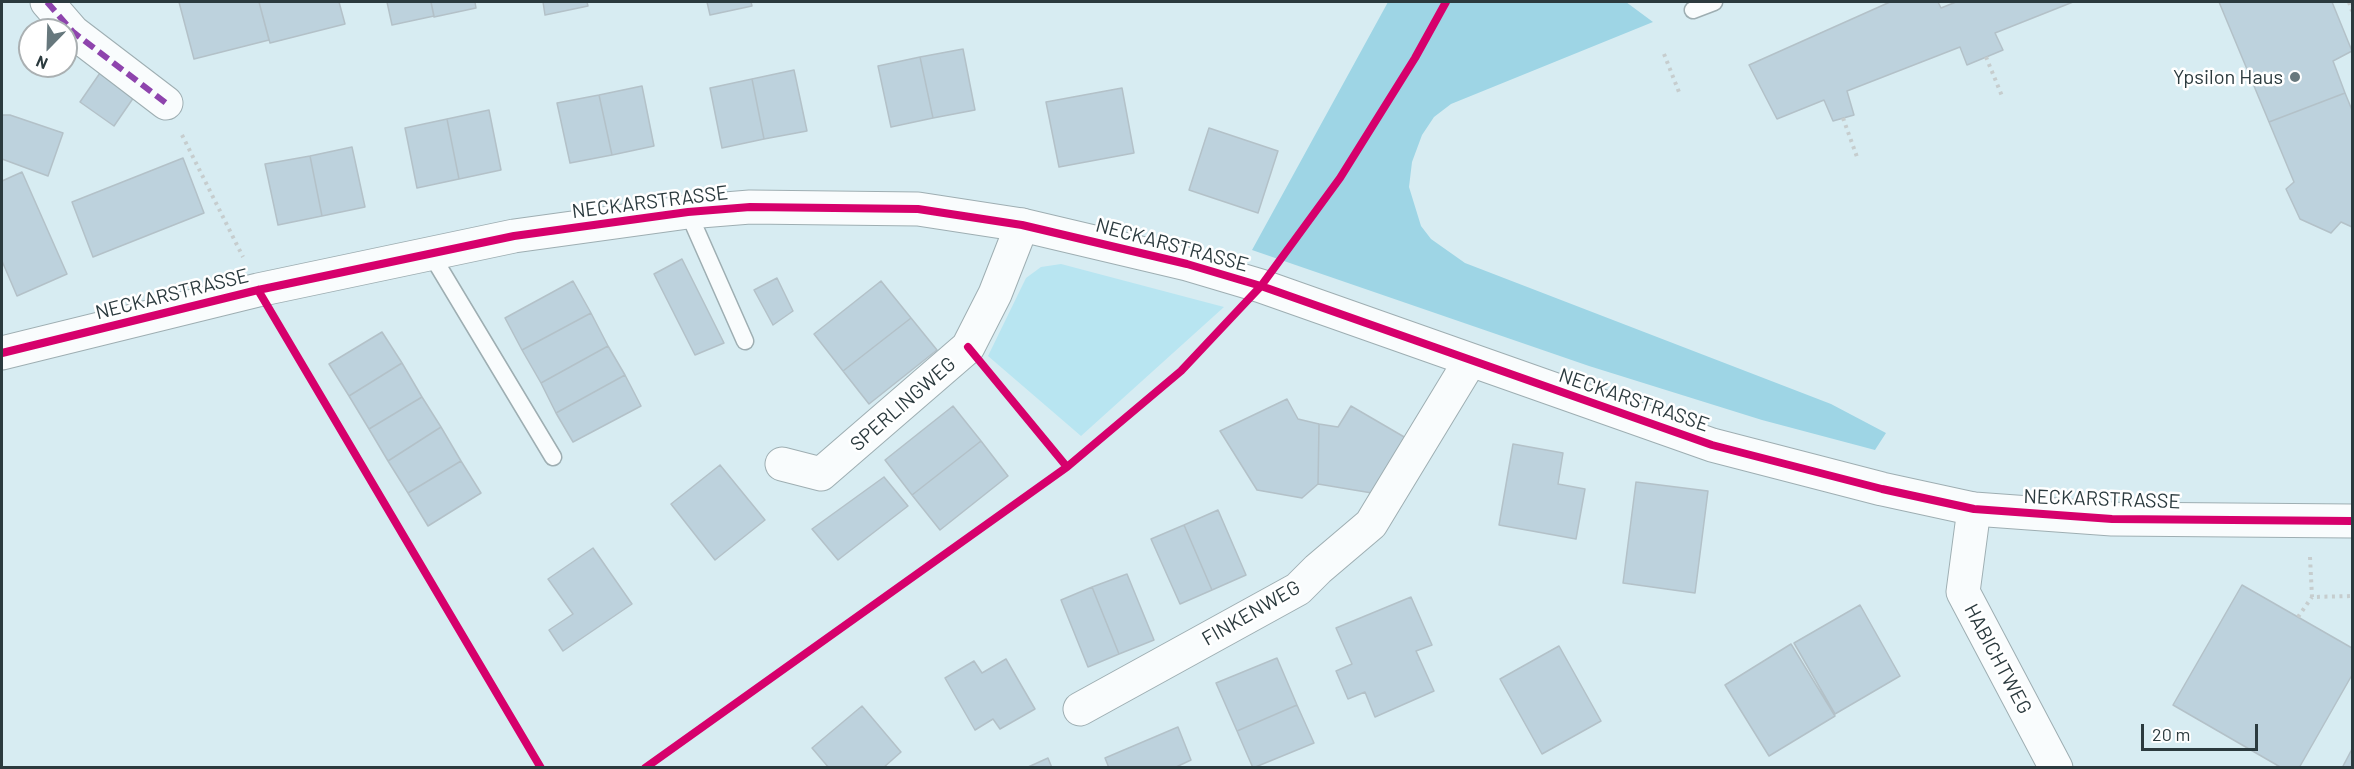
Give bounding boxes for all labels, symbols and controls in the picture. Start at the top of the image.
north arrow [18,18,78,78]
text: N [33,52,50,74]
place label: Ypsilon Haus [2173,65,2283,89]
marker: Ypsilon Haus [2288,70,2302,84]
street label: NECKARSTRASSE [571,181,729,223]
street label: NECKARSTRASSE [1093,213,1251,277]
street label: NECKARSTRASSE [93,263,251,325]
street label: SPERLINGWEG [845,352,961,456]
street label: NECKARSTRASSE [1556,363,1712,437]
street label: NECKARSTRASSE [2023,484,2181,514]
street label: FINKENWEG [1198,575,1304,651]
street label: HABICHTWEG [1959,600,2037,718]
scale bar [2144,712,2261,750]
text: 20 m [2152,723,2190,745]

